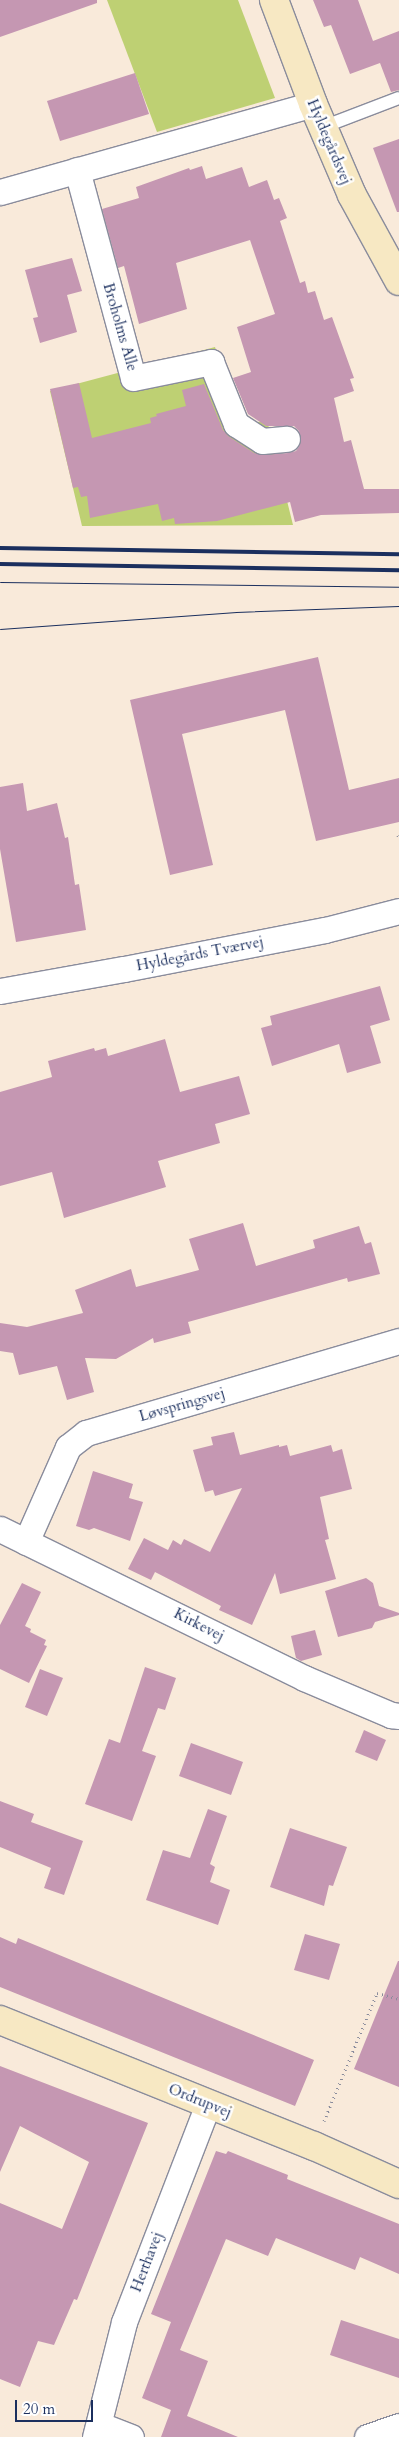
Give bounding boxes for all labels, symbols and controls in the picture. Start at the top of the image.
street label: Hyldegårdsvej [303,97,355,187]
street label: Broholms Alle [99,281,141,373]
street label: Hyldegårds Tværvej [135,933,265,975]
street label: Løvspringsvej [137,1384,227,1426]
street label: Kirkevej [171,1605,227,1645]
street label: Ordrupvej [166,2080,234,2122]
street label: Herthavej [127,2229,167,2295]
scale bar [18,2390,95,2422]
text: 20 m [23,2399,55,2419]

